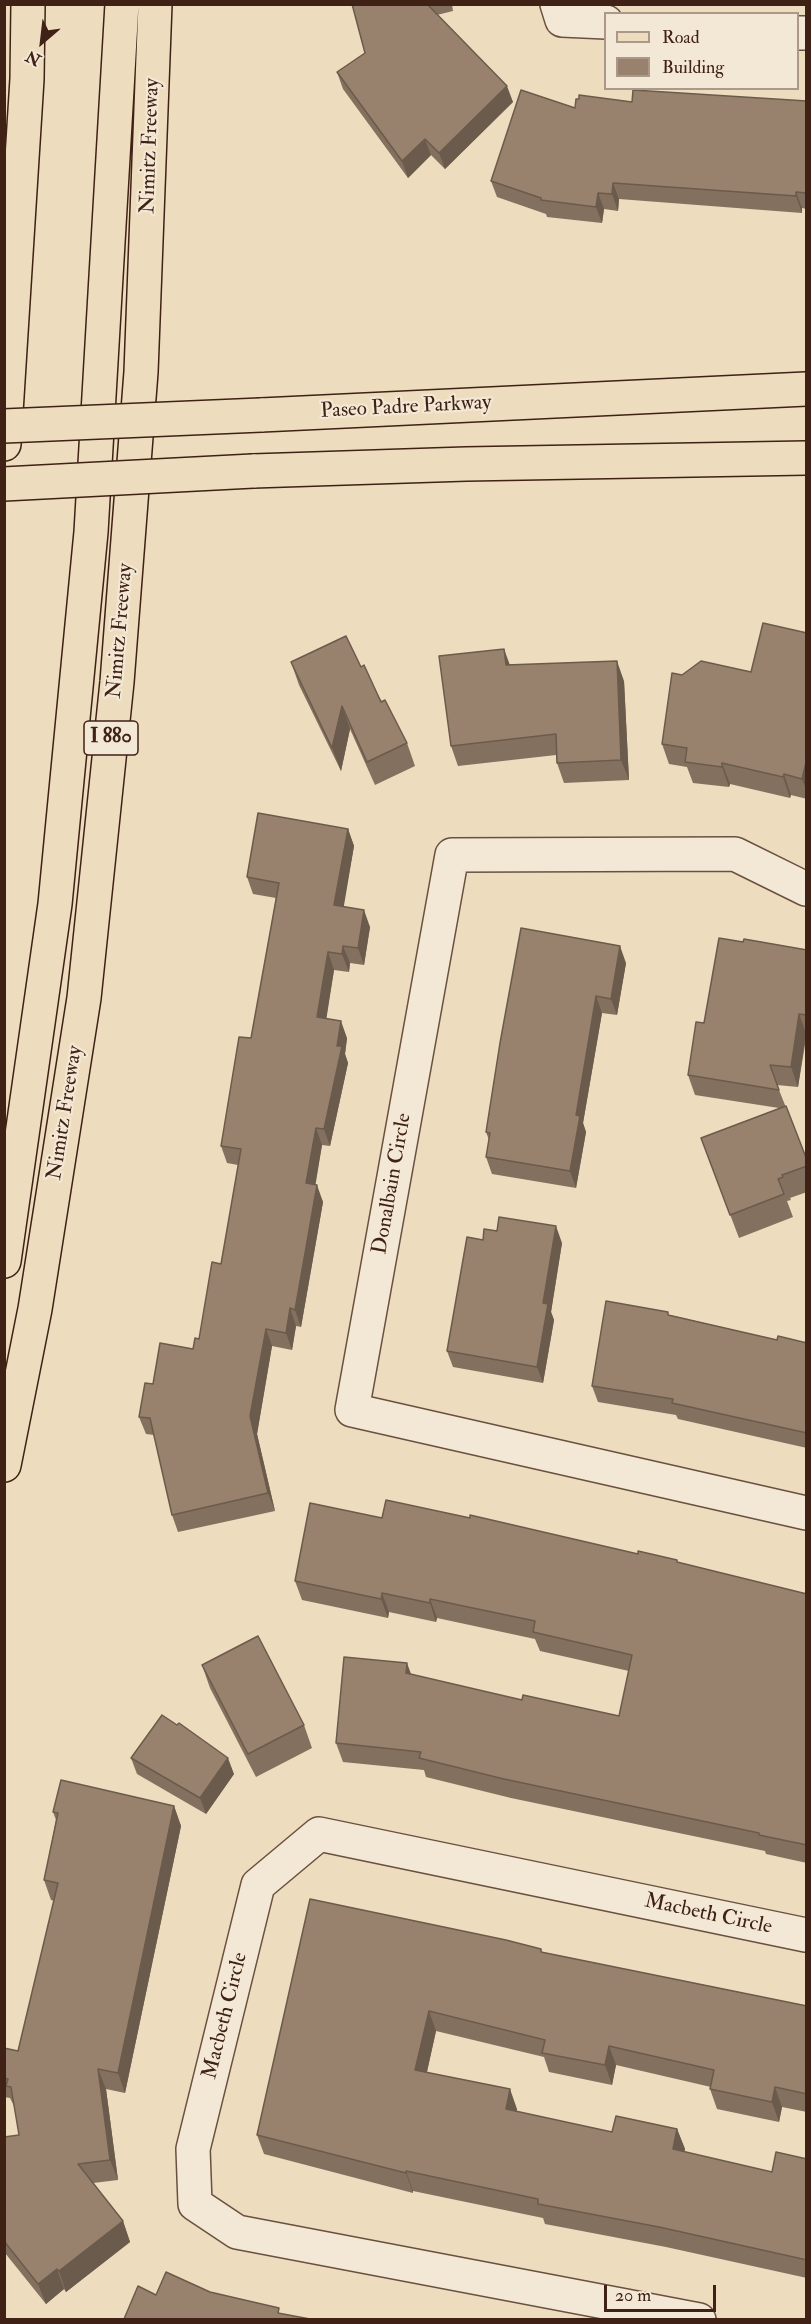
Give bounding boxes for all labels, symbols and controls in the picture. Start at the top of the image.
north arrow [12,12,72,72]
legend [604,12,799,90]
text: Road [662,26,700,49]
text: N [23,46,45,70]
text: Building [662,56,724,79]
street label: Nimitz Freeway [136,78,166,214]
street label: Paseo Padre Parkway [320,391,492,425]
street label: Nimitz Freeway [103,562,139,700]
road number: I 880 [84,721,138,755]
street label: Nimitz Freeway [43,1044,89,1182]
street label: Donalbain Circle [368,1111,418,1257]
street label: Macbeth Circle [642,1889,774,1941]
street label: Macbeth Circle [198,1950,254,2082]
scale bar [607,2273,720,2311]
text: 20 m [615,2284,651,2307]

